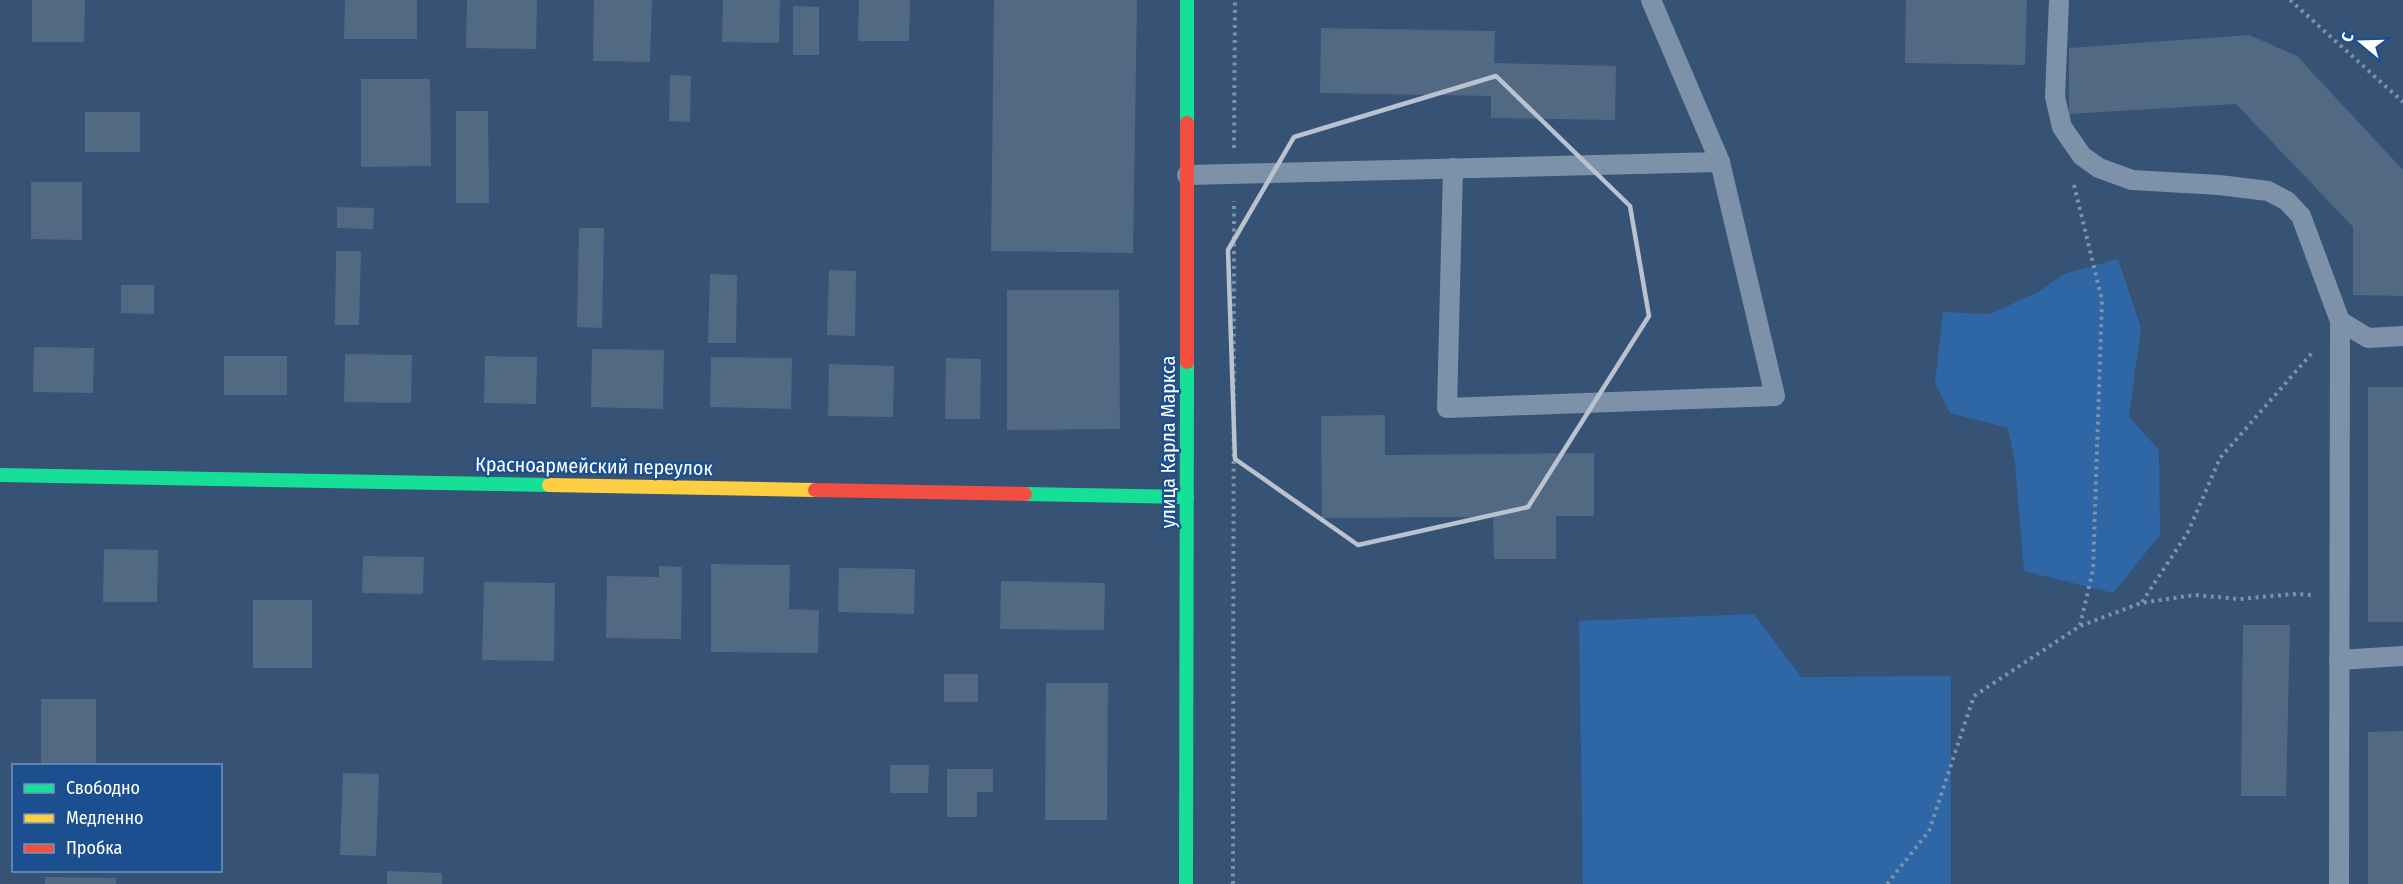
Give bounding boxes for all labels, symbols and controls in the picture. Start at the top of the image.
north arrow [2331,12,2391,72]
text: С [2337,30,2358,44]
street label: улица Карла Маркса [1156,356,1180,528]
street label: Красноармейский переулок [475,452,714,480]
legend [12,764,222,872]
text: Свободно [66,777,140,799]
text: Медленно [66,807,144,829]
text: Пробка [66,837,122,859]

